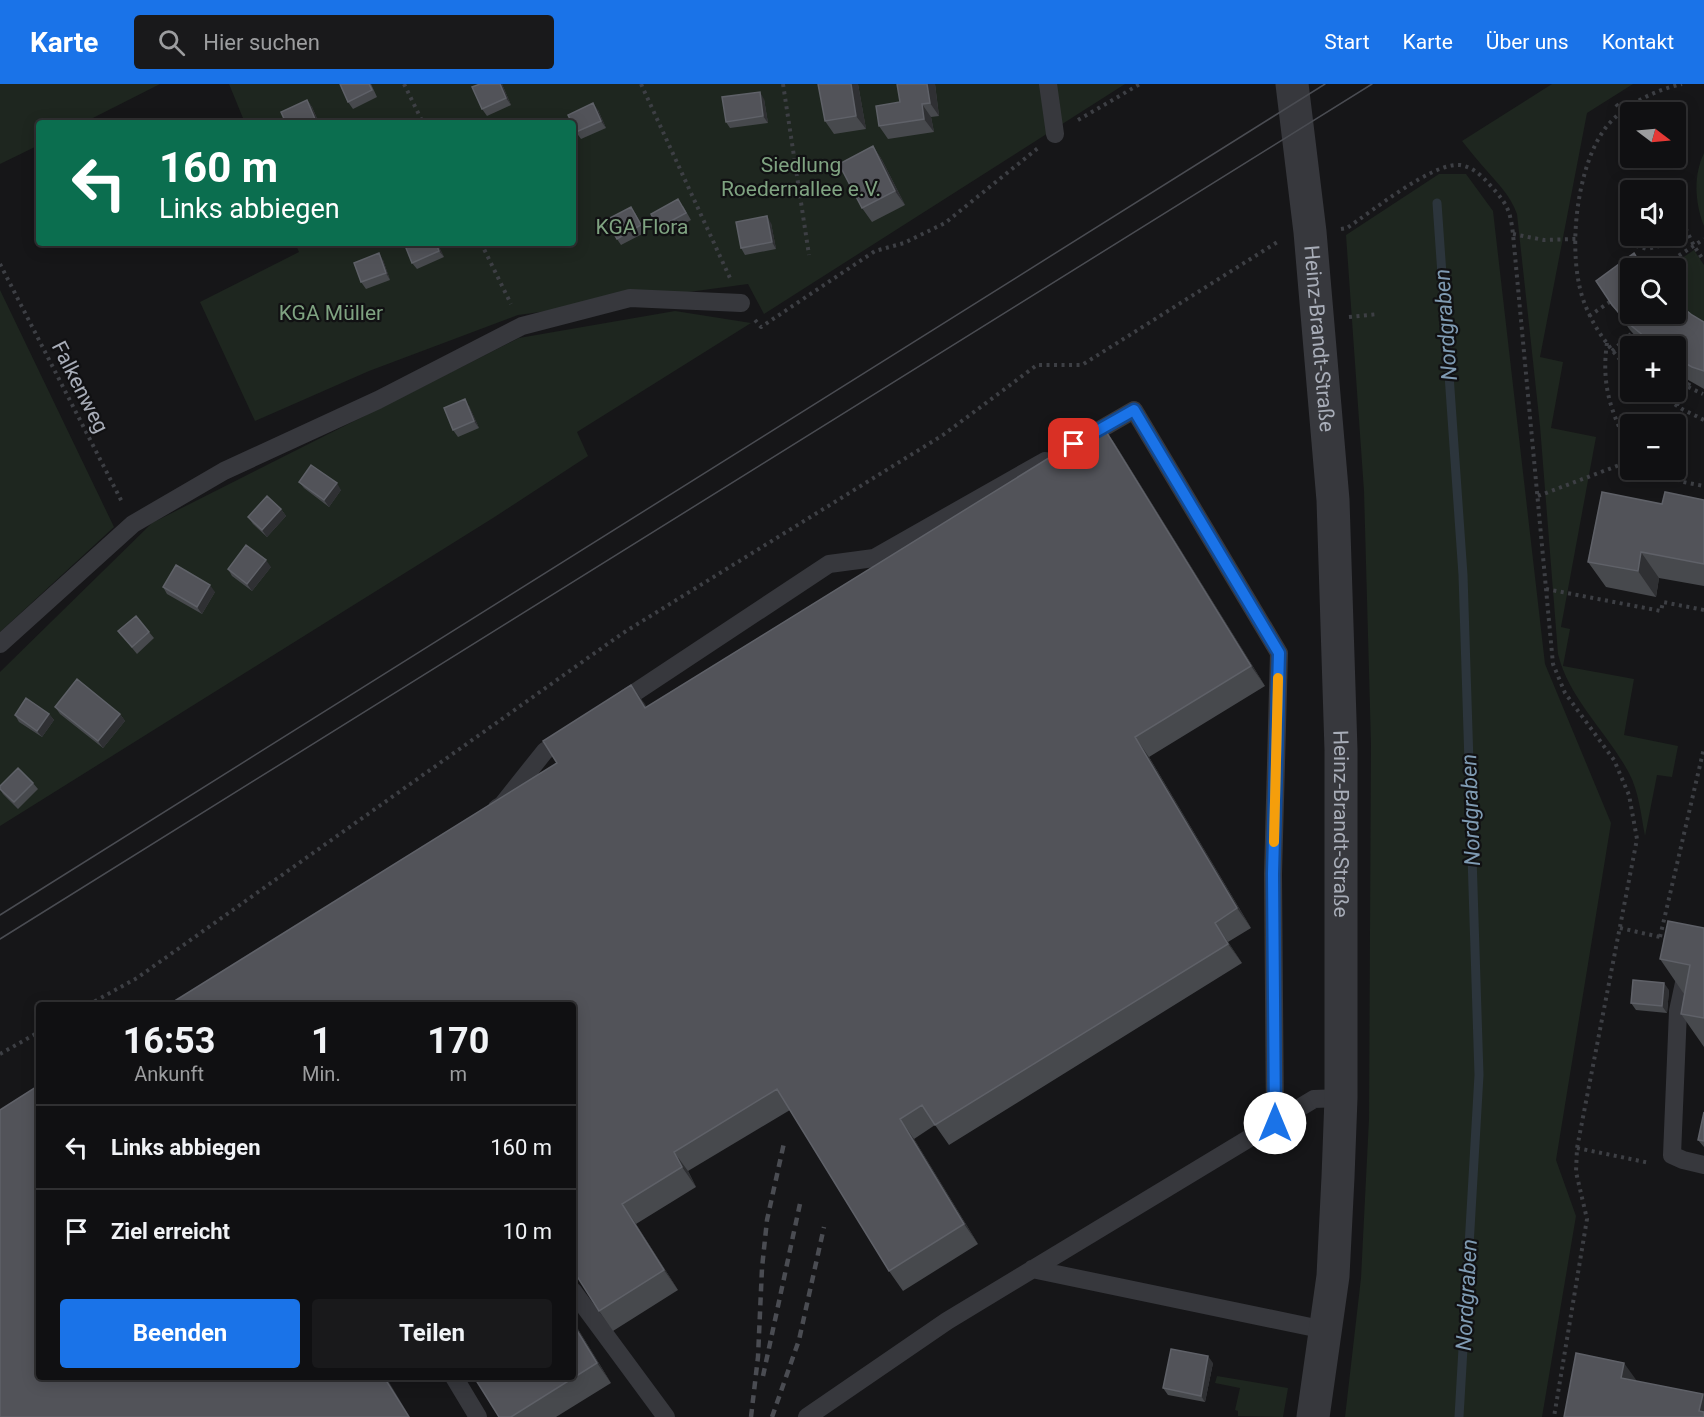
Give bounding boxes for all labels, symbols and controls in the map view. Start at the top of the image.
search box [134,15,554,69]
text: Karte [30,26,98,59]
icon: search [155,26,188,59]
text: Hier suchen [203,30,320,55]
text: Start [1324,30,1370,54]
text: Karte [1403,30,1453,54]
text: Über uns [1486,30,1569,54]
text: Kontakt [1602,30,1674,54]
north arrow [1620,102,1686,168]
map controls [1620,102,1686,480]
text: 160 m [159,143,278,192]
icon: left [60,144,138,222]
park label: Siedlung Roedernallee e.V. [721,153,881,201]
button: sound [1620,180,1686,246]
text: Links abbiegen [159,193,340,225]
park label: KGA Flora [596,215,688,239]
street label: Heinz-Brandt-Straße [1299,244,1339,433]
button: search [1620,258,1686,324]
water label: Nordgraben [1429,268,1462,382]
park label: KGA Müller [279,301,383,325]
button: + [1620,336,1686,402]
street label: Falkenweg [47,337,113,437]
button: − [1620,414,1686,480]
pin [1048,418,1099,469]
icon: arrive [1057,427,1090,460]
street label: Heinz-Brandt-Straße [1328,730,1353,918]
water label: Nordgraben [1456,754,1485,866]
text: 16:53 [123,1020,215,1062]
text: 1 [311,1020,332,1062]
text: 170 [427,1020,489,1062]
text: Ankunft [134,1062,204,1086]
text: Min. [302,1062,341,1086]
text: m [450,1062,467,1086]
position arrow [1243,1091,1307,1155]
icon: left [60,1131,93,1164]
text: Links abbiegen [111,1135,261,1160]
text: 160 m [490,1135,552,1160]
icon: arrive [60,1215,93,1248]
text: Ziel erreicht [111,1219,230,1244]
text: 10 m [503,1219,552,1244]
water label: Nordgraben [1451,1238,1482,1352]
button: Beenden [60,1299,300,1368]
button: Teilen [312,1299,552,1368]

